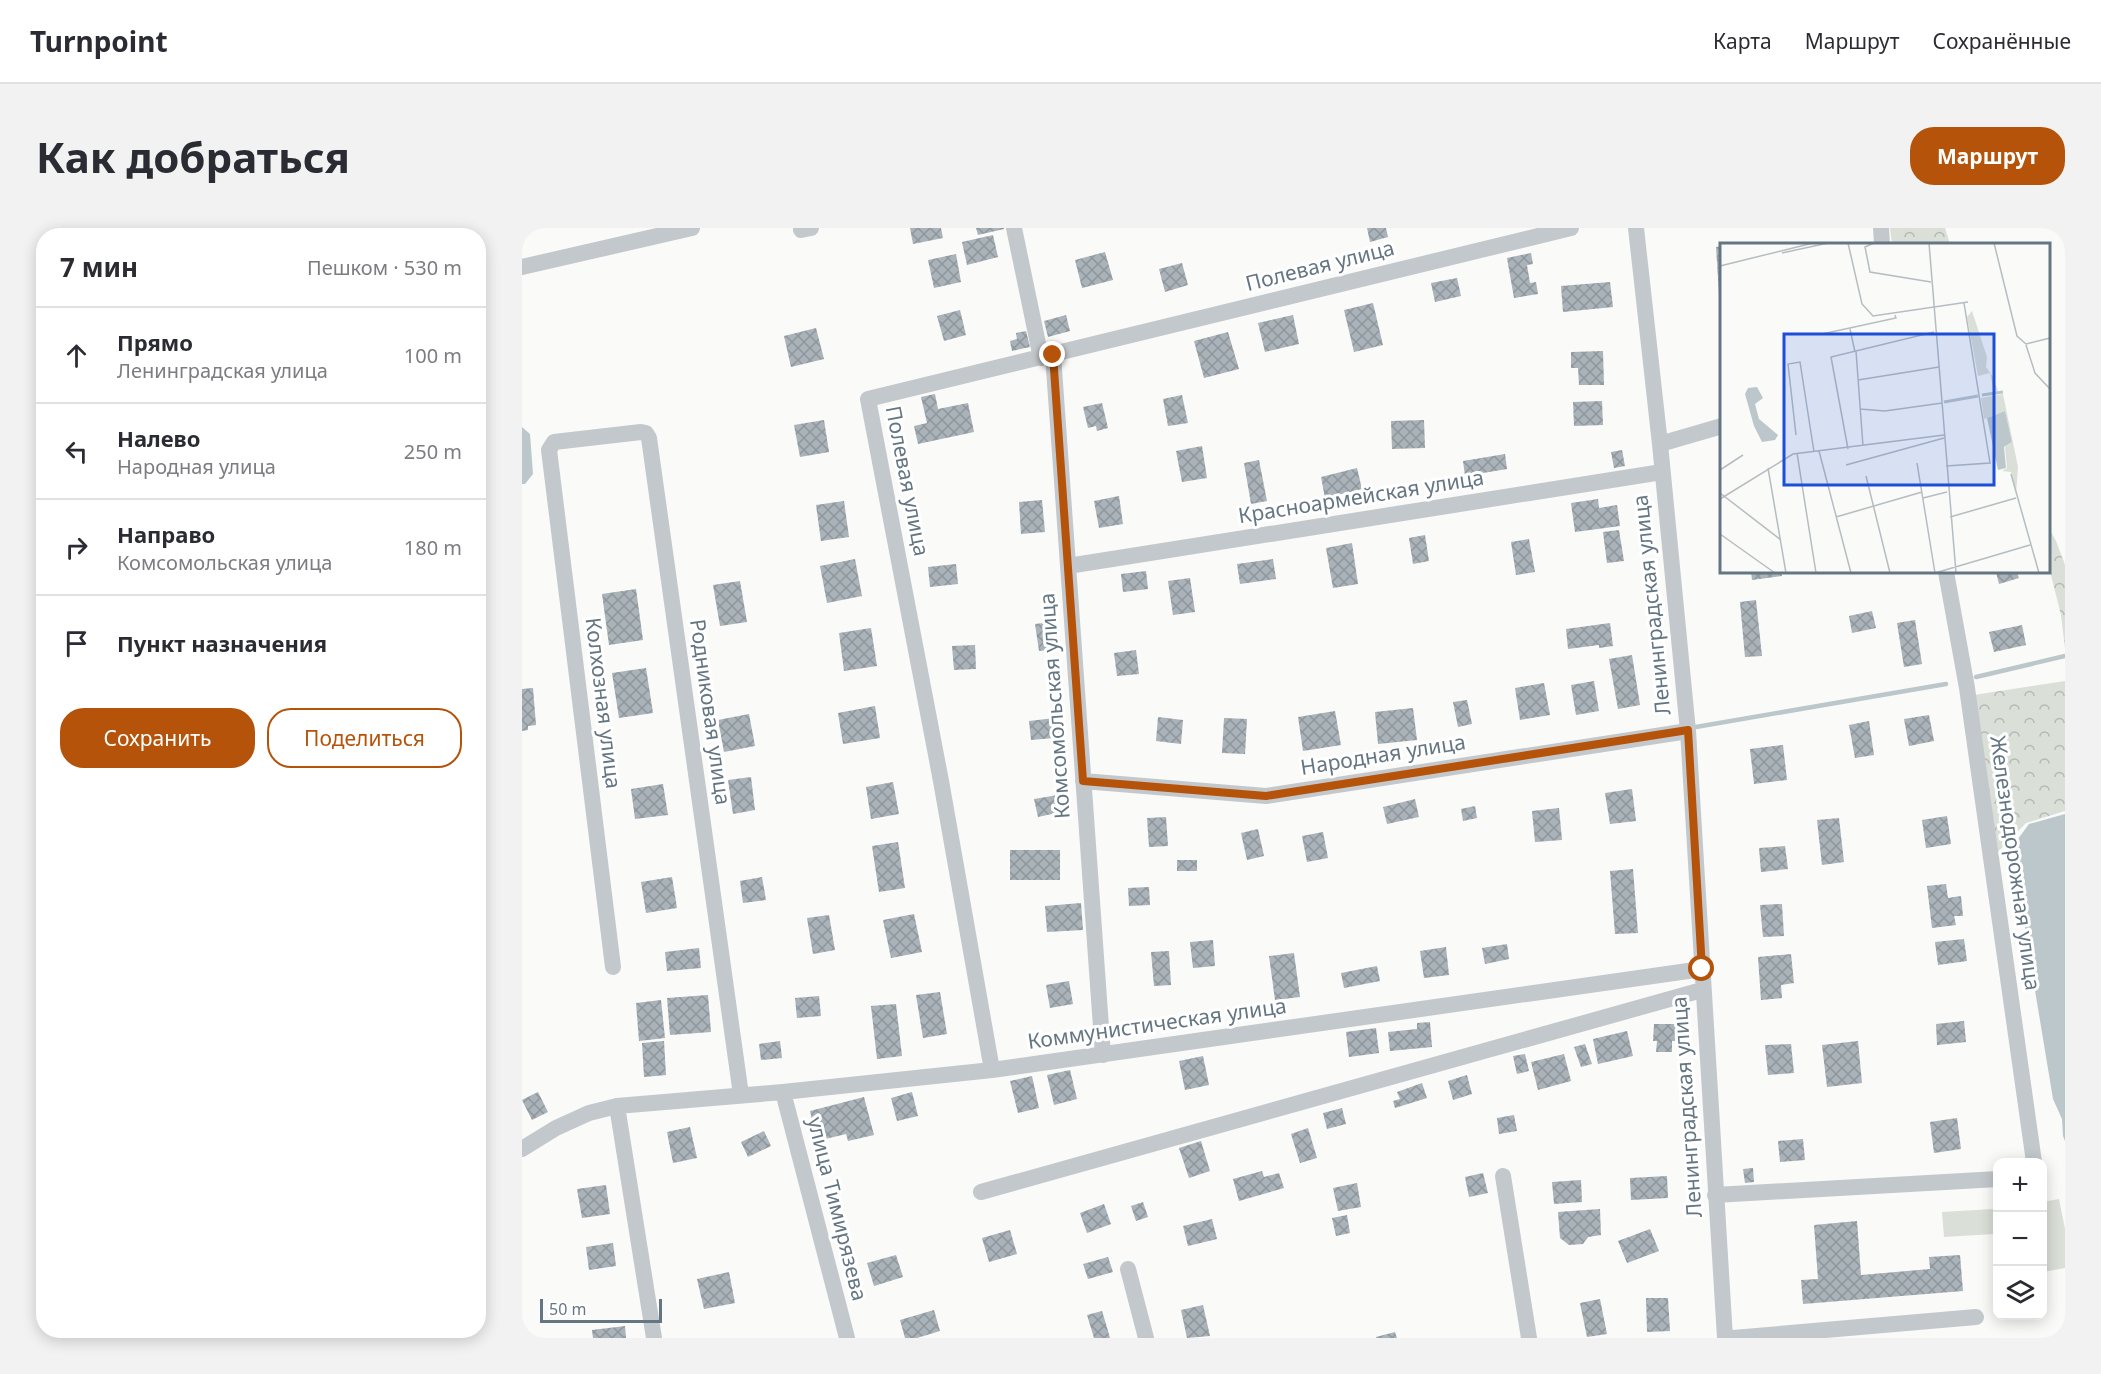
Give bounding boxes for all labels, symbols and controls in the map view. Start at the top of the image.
text: Turnpoint [30,22,168,60]
text: Карта [1713,27,1772,55]
text: Маршрут [1805,27,1900,55]
text: Сохранённые [1933,27,2071,55]
button: Маршрут [1910,127,2065,185]
text: Как добраться [36,128,350,185]
street label: Полевая улица [1242,233,1397,297]
inset map [1720,243,2050,573]
text: 7 мин [60,249,138,285]
text: Пешком · 530 m [307,254,462,281]
text: Прямо [117,327,193,357]
icon: ahead [60,339,93,372]
route end [1039,341,1065,367]
text: 100 m [404,342,462,369]
text: Ленинградская улица [117,357,328,384]
street label: Полевая улица [880,403,936,558]
text: Налево [117,423,200,453]
icon: left [60,435,93,468]
text: 250 m [404,438,462,465]
text: Народная улица [117,453,276,480]
street label: Красноармейская улица [1236,463,1486,529]
street label: Ленинградская улица [1626,494,1676,717]
text: Направо [117,519,215,549]
icon: right [60,531,93,564]
text: 180 m [404,534,462,561]
text: Комсомольская улица [117,549,332,576]
street label: Комсомольская улица [1032,592,1076,820]
street label: Колхозная улица [580,616,628,790]
street label: Родниковая улица [684,617,738,807]
icon: arrive [60,627,93,660]
text: Пункт назначения [117,628,327,658]
button: Сохранить [60,708,255,768]
button: Поделиться [267,708,462,768]
street label: Народная улица [1298,727,1467,781]
street label: Железнодорожная улица [1984,734,2048,992]
route start [1688,955,1714,981]
street label: Коммунистическая улица [1026,991,1288,1055]
street label: Ленинградская улица [1664,996,1708,1218]
street label: улица Тимирязева [802,1114,874,1303]
map controls [1993,1158,2047,1320]
button: + [1993,1158,2047,1212]
button: − [1993,1212,2047,1266]
button: layers [1993,1266,2047,1320]
scale bar [540,1296,662,1324]
text: 50 m [549,1298,586,1320]

